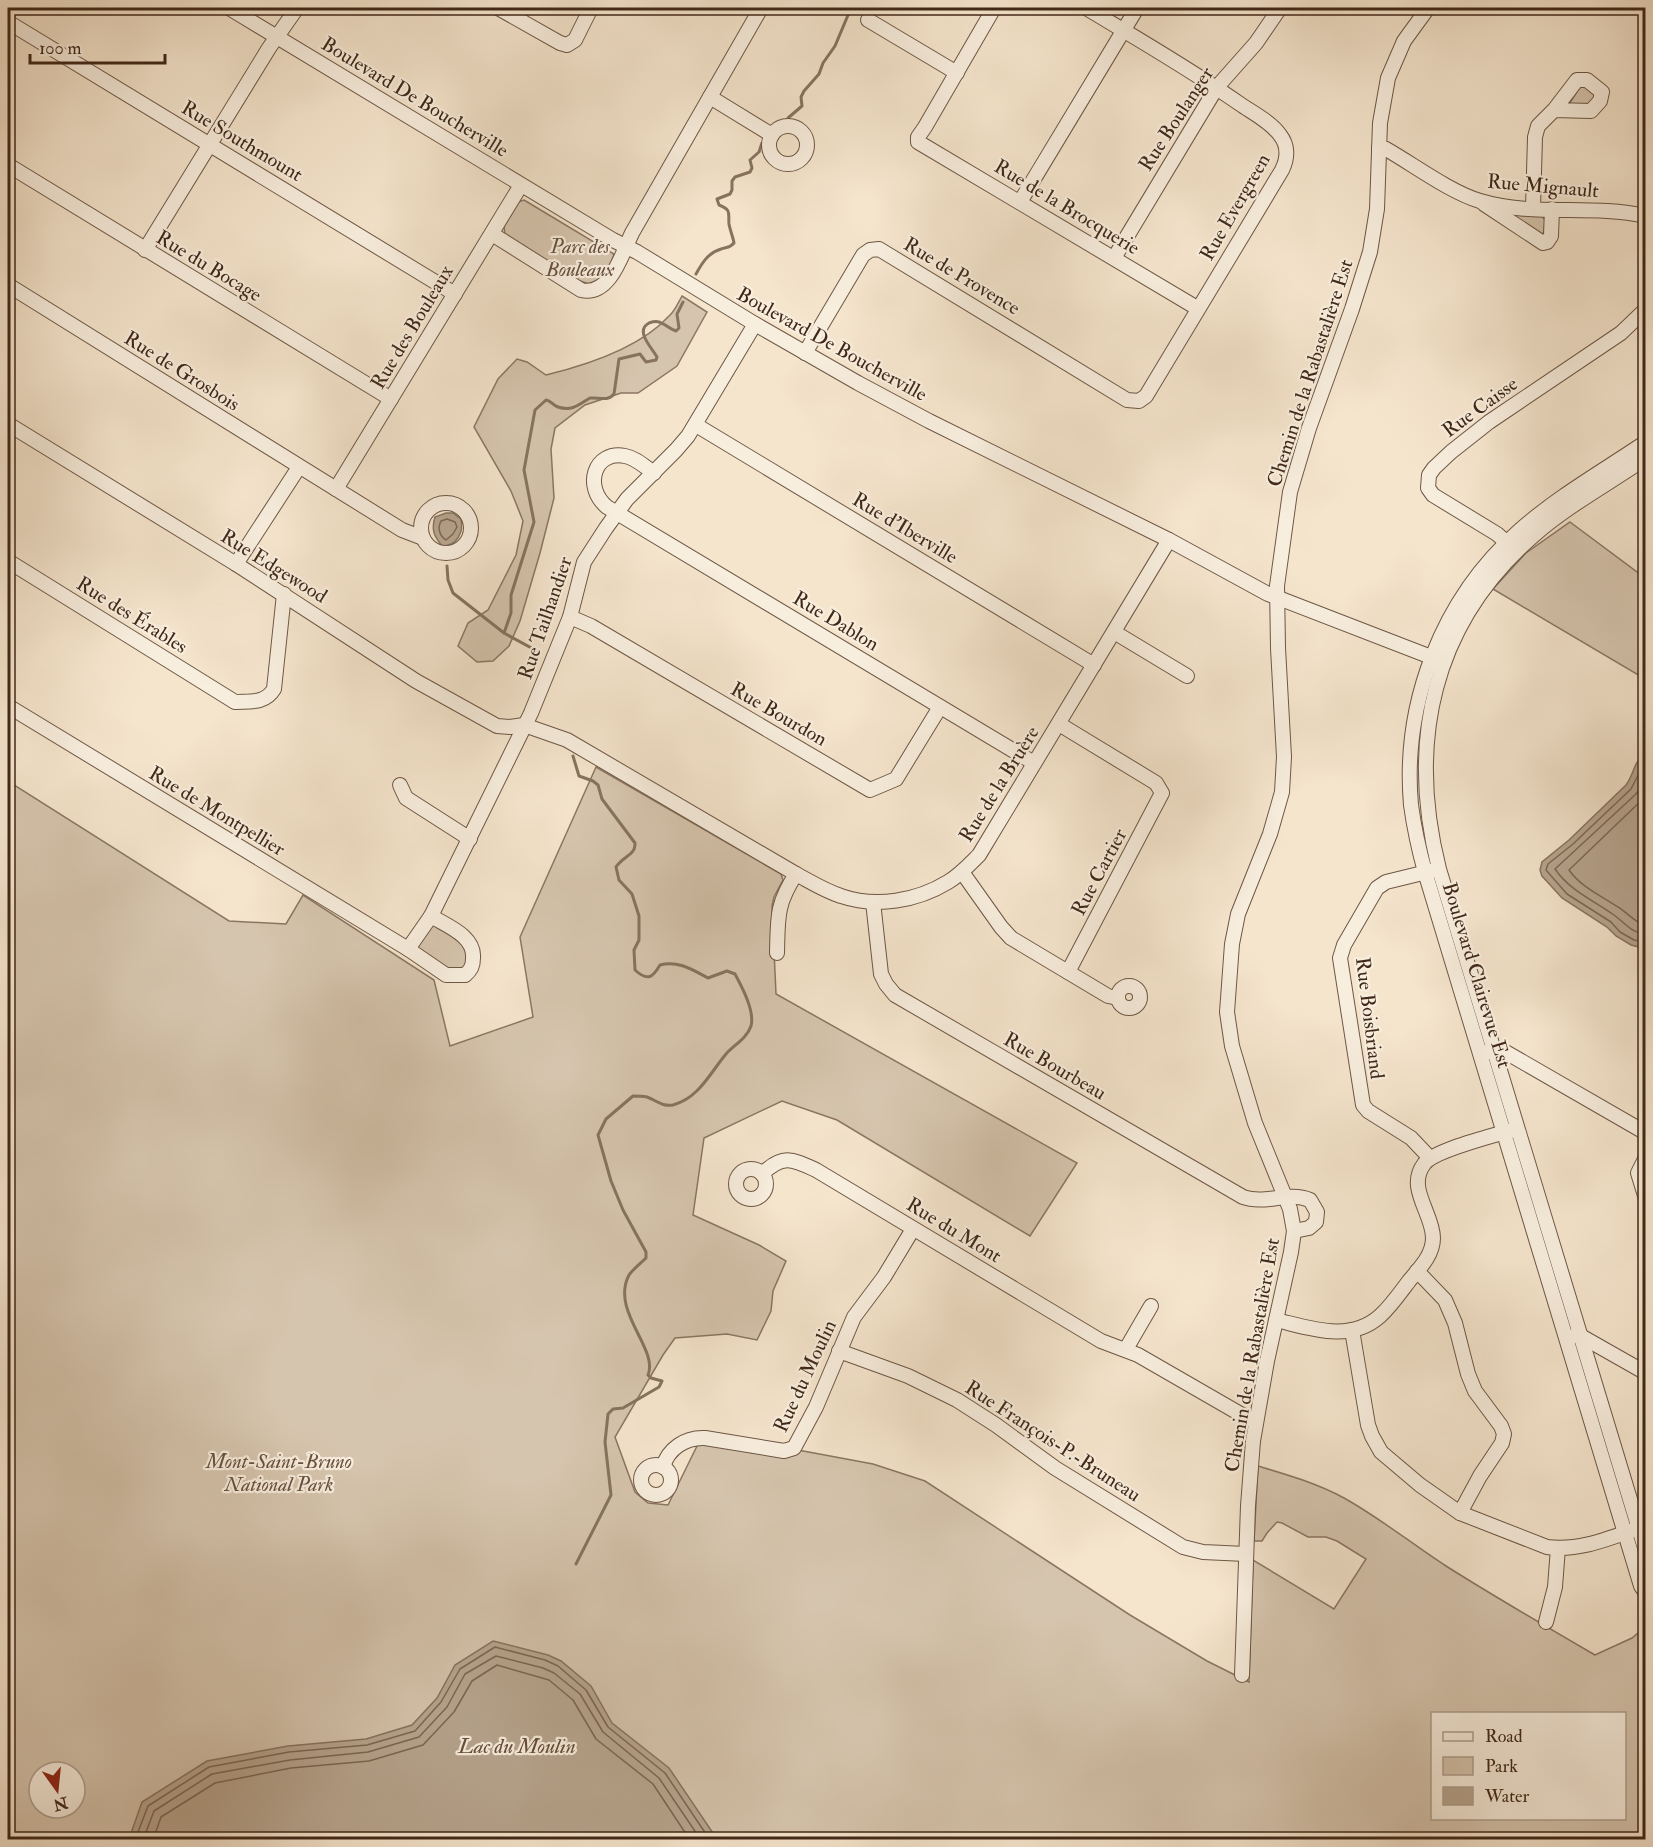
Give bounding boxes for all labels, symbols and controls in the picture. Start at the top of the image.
scale bar [30,27,165,65]
street label: Boulevard De Boucherville [317,31,513,163]
text: 100 m [39,37,82,60]
street label: Rue Boulanger [1133,62,1219,176]
street label: Rue Southmount [177,95,308,187]
street label: Rue Evergreen [1194,149,1276,265]
street label: Rue de la Brocquerie [990,154,1144,260]
street label: Rue Mignault [1486,169,1600,203]
street label: Rue du Bocage [152,225,266,307]
street label: Rue de Provence [899,231,1025,321]
park label: Parc des Bouleaux [545,234,615,282]
street label: Chemin de la Rabastalière Est [1261,256,1359,490]
street label: Rue des Bouleaux [365,260,459,394]
street label: Boulevard De Boucherville [733,281,931,407]
street label: Rue de Grosbois [120,326,245,417]
street label: Rue Caisse [1437,371,1523,443]
street label: Rue d'Iberville [848,487,962,569]
street label: Rue Edgewood [216,523,332,609]
street label: Rue Tailhandier [512,553,578,683]
street label: Rue des Érables [72,570,193,659]
street label: Rue Dablon [788,586,884,656]
street label: Rue Bourdon [726,676,832,752]
street label: Rue de la Bruère [953,721,1045,847]
street label: Rue de Montpellier [144,761,290,863]
street label: Rue Cartier [1066,824,1133,920]
street label: Boulevard Clairevue Est [1437,879,1517,1071]
street label: Rue Boisbriand [1350,956,1390,1081]
street label: Rue Bourbeau [999,1027,1111,1105]
street label: Rue du Mont [902,1192,1007,1268]
street label: Chemin de la Rabastalière Est [1219,1235,1285,1474]
street label: Rue du Moulin [768,1316,842,1436]
street label: Rue François-P.-Bruneau [961,1375,1145,1507]
park label: Mont-Saint-Bruno National Park [205,1449,352,1497]
legend [1431,1712,1626,1820]
text: Road [1485,1725,1523,1748]
water label: Lac du Moulin [457,1733,576,1760]
text: Park [1485,1755,1518,1778]
north arrow [27,1760,87,1820]
text: Water [1484,1785,1529,1808]
text: N [50,1792,71,1815]

